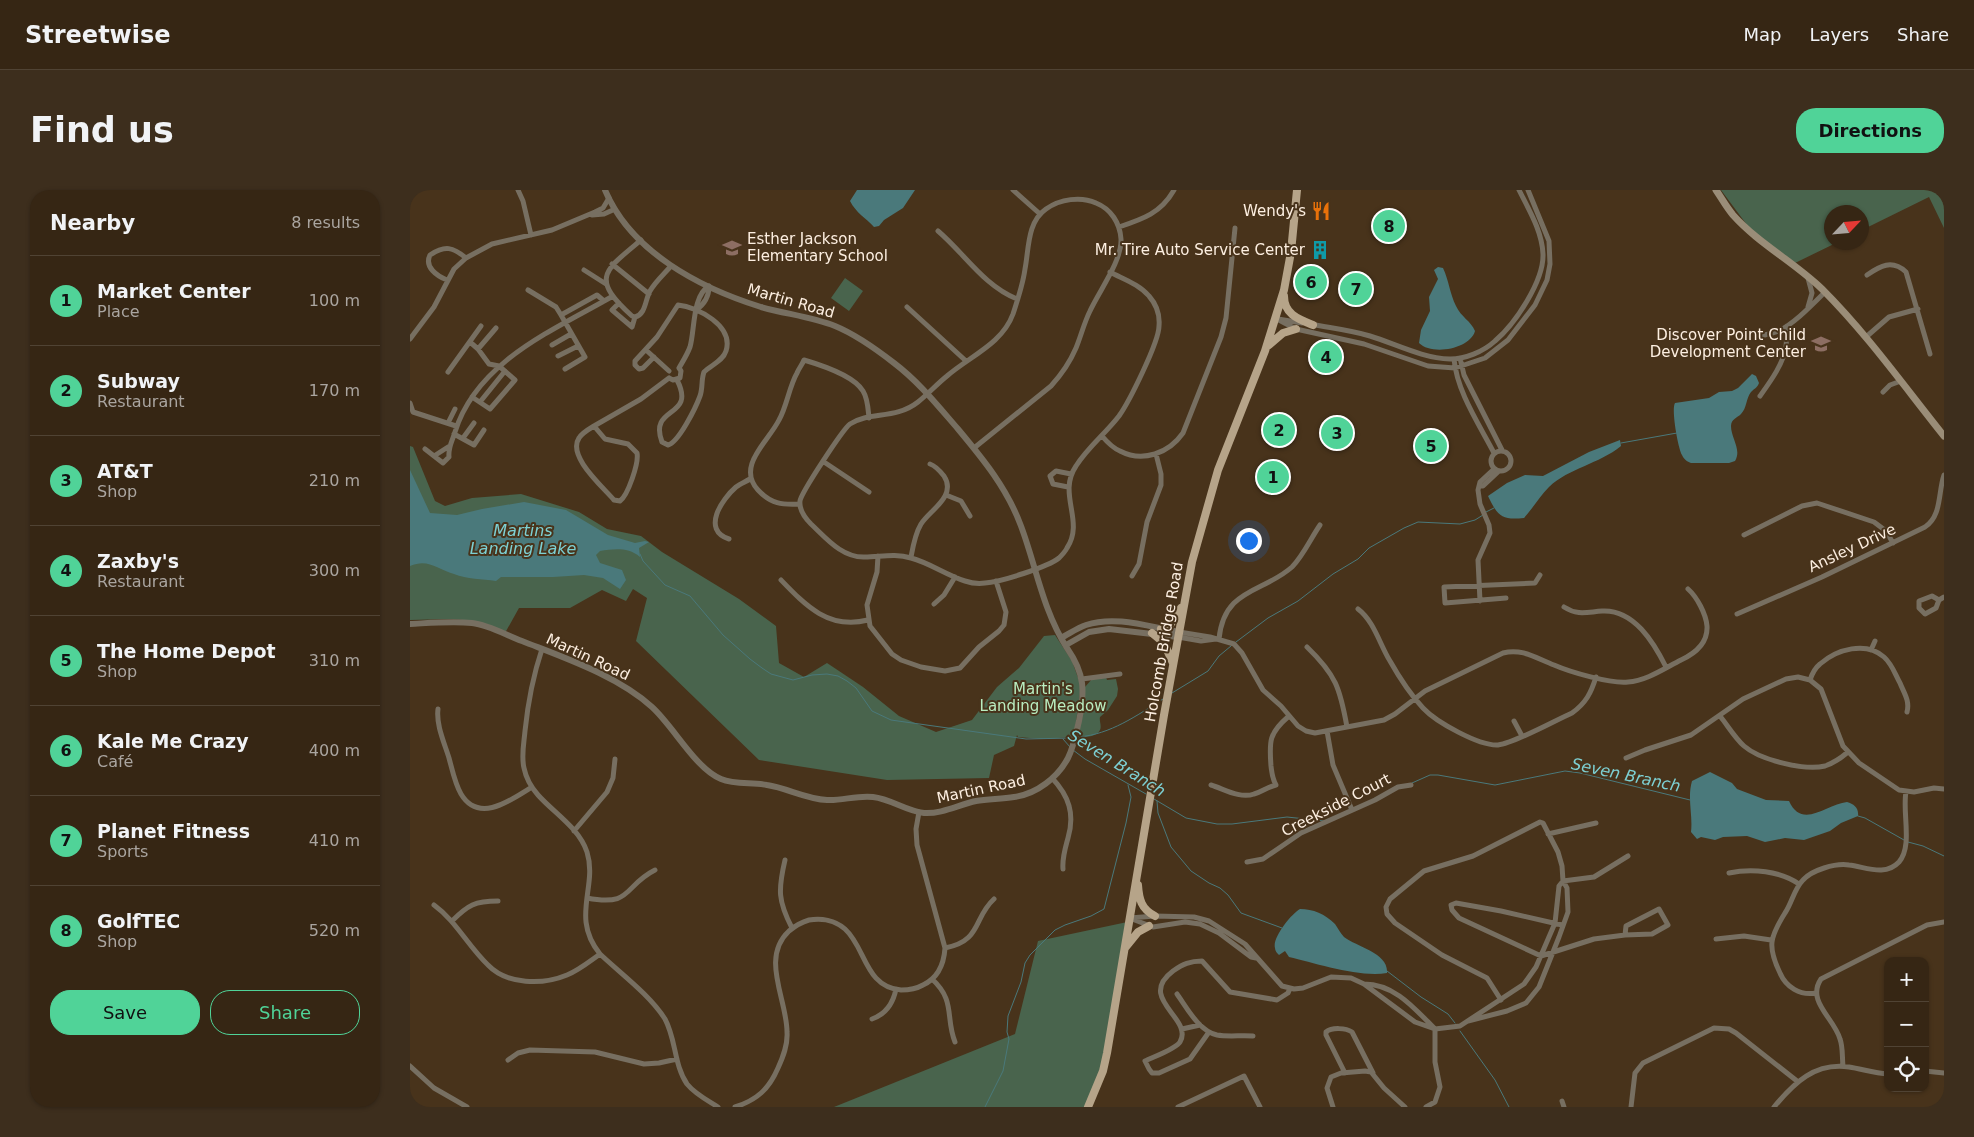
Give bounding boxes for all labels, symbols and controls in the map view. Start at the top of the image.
text: Streetwise [25,21,171,49]
text: Map [1743,24,1781,45]
text: Layers [1809,24,1869,45]
text: Share [1897,24,1949,45]
button: Directions [1796,108,1944,153]
text: Find us [30,110,174,150]
restaurant icon: Wendy's [1310,200,1332,222]
place label: Wendy's [1243,202,1306,220]
north arrow [1824,205,1869,250]
pin: 8 [1373,207,1405,245]
text: Nearby [50,211,135,235]
text: 8 results [291,213,360,232]
place label: Esther Jackson Elementary School [747,230,888,265]
school or university icon: Esther Jackson Elementary School [721,237,743,259]
building icon: Mr. Tire Auto Service Center [1309,239,1331,261]
place label: Mr. Tire Auto Service Center [1095,241,1306,259]
pin: 6 [1295,263,1327,301]
pin: 7 [1340,270,1372,308]
text: Market Center [97,280,251,302]
street label: Martin Road [745,280,837,322]
text: 1 [60,291,72,310]
text: 100 m [309,291,360,310]
text: Place [97,302,140,321]
place label: Discover Point Child Development Center [1650,326,1807,361]
school or university icon: Discover Point Child Development Center [1810,333,1832,355]
pin: 4 [1310,338,1342,376]
text: Subway [97,370,180,392]
text: 2 [60,381,72,400]
text: 170 m [309,381,360,400]
text: Restaurant [97,392,185,411]
pin: 2 [1263,411,1295,449]
pin: 3 [1321,414,1353,452]
pin: 5 [1415,427,1447,465]
pin: 1 [1257,458,1289,496]
text: AT&T [97,460,153,482]
text: 3 [60,471,72,490]
text: 210 m [309,471,360,490]
text: Shop [97,482,137,501]
street label: Ansley Drive [1805,520,1899,576]
water label: Martins Landing Lake [470,521,576,558]
your location [1236,528,1262,554]
text: Zaxby's [97,550,179,572]
text: 4 [60,561,72,580]
text: 300 m [309,561,360,580]
street label: Holcomb Bridge Road [1141,561,1187,723]
text: Restaurant [97,572,185,591]
street label: Martin Road [543,630,633,684]
text: The Home Depot [97,640,276,662]
text: 5 [60,651,72,670]
text: 310 m [309,651,360,670]
text: Shop [97,662,137,681]
park label: Martin's Landing Meadow [980,680,1106,715]
water label: Seven Branch [1065,726,1169,800]
text: Kale Me Crazy [97,730,249,752]
text: 6 [60,741,72,760]
text: 400 m [309,741,360,760]
text: Café [97,752,133,771]
water label: Seven Branch [1570,754,1682,796]
street label: Creekside Court [1278,770,1394,840]
street label: Martin Road [935,771,1027,807]
text: Planet Fitness [97,820,250,842]
text: 7 [60,831,72,850]
text: 410 m [309,831,360,850]
text: Sports [97,842,148,861]
text: GolfTEC [97,910,180,932]
text: 8 [60,921,72,940]
text: 520 m [309,921,360,940]
text: Shop [97,932,137,951]
map controls [1884,957,1929,1092]
button: + [1884,957,1929,1002]
button: Save [50,990,200,1035]
button: Share [210,990,360,1035]
button: − [1884,1002,1929,1047]
button: locate [1884,1047,1929,1092]

